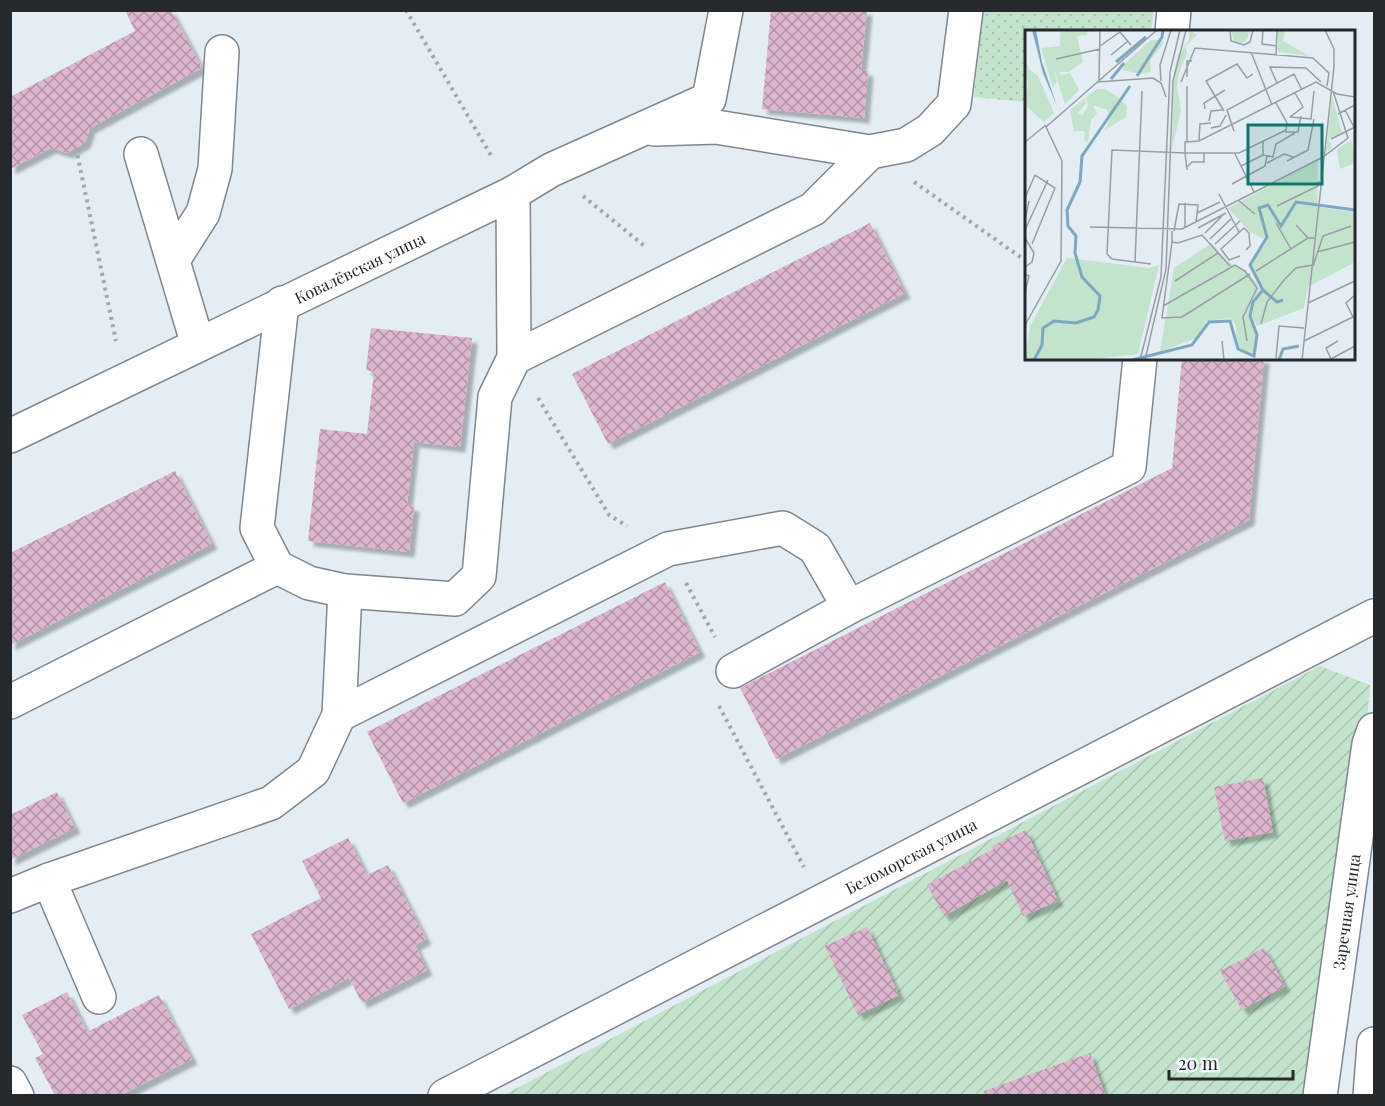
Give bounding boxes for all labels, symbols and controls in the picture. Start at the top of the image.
inset map [1025,30,1355,360]
street label: Ковалёвская улица [291,227,428,308]
street label: Беломорская улица [841,813,980,898]
street label: Заречная улица [1327,852,1364,971]
scale bar [1169,1043,1294,1081]
text: 20 m [1178,1051,1218,1075]

